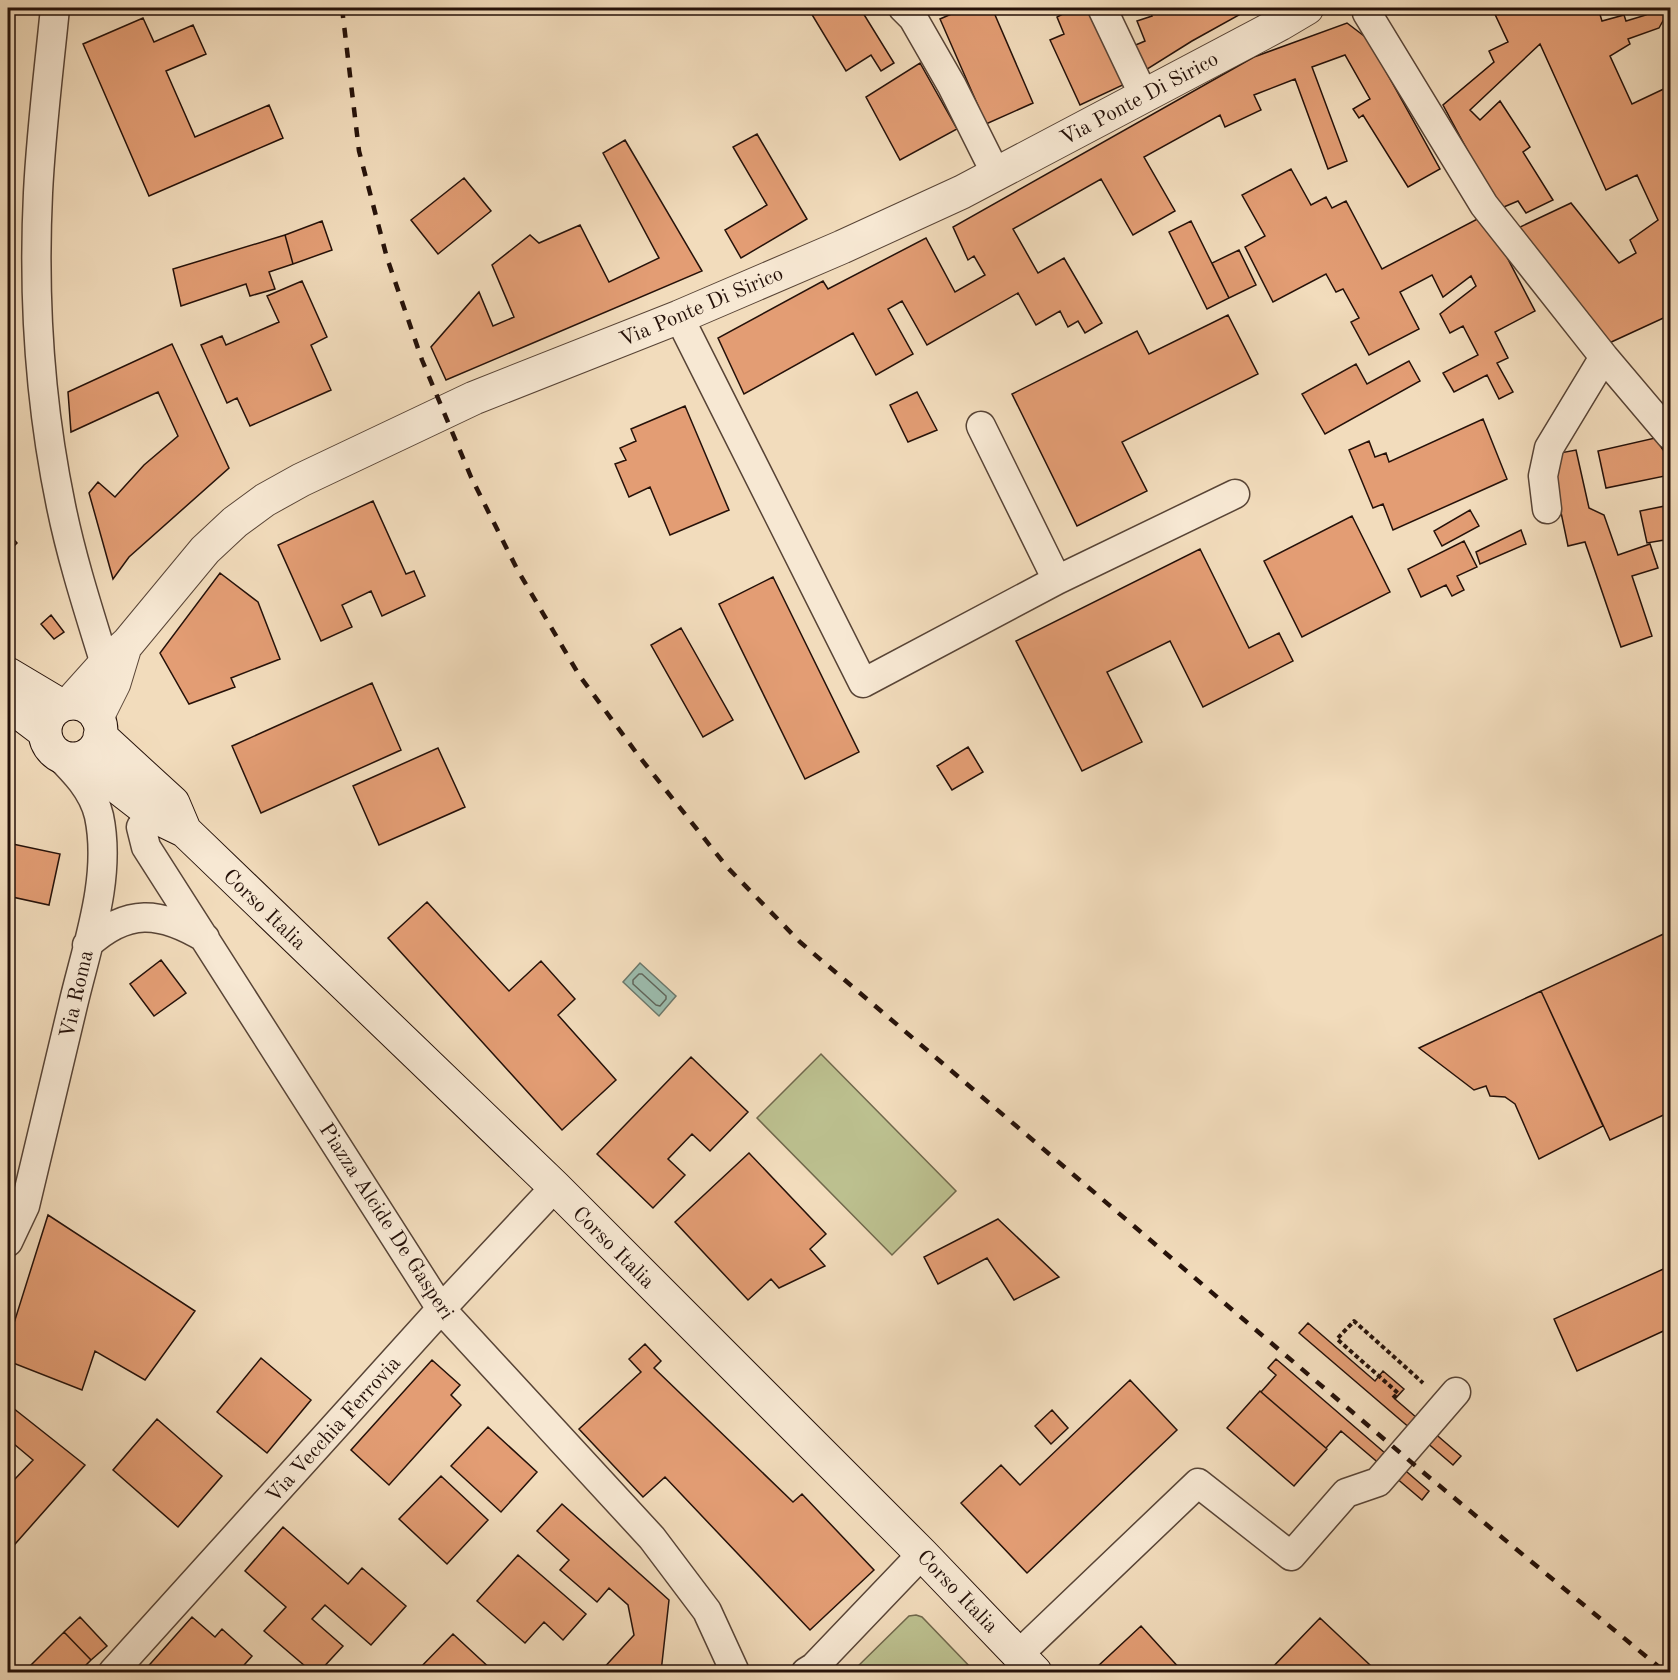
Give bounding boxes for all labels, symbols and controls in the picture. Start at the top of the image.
street label: Via Ponte Di Sirico [1057,49,1222,150]
street label: Via Ponte Di Sirico [617,263,786,351]
street label: Corso Italia [218,866,309,955]
street label: Via Roma [57,948,98,1040]
street label: Piazza Alcide De Gasperi [314,1120,457,1324]
street label: Corso Italia [568,1203,658,1293]
street label: Via Vecchia Ferrovia [263,1353,405,1507]
street label: Corso Italia [912,1547,1001,1638]

